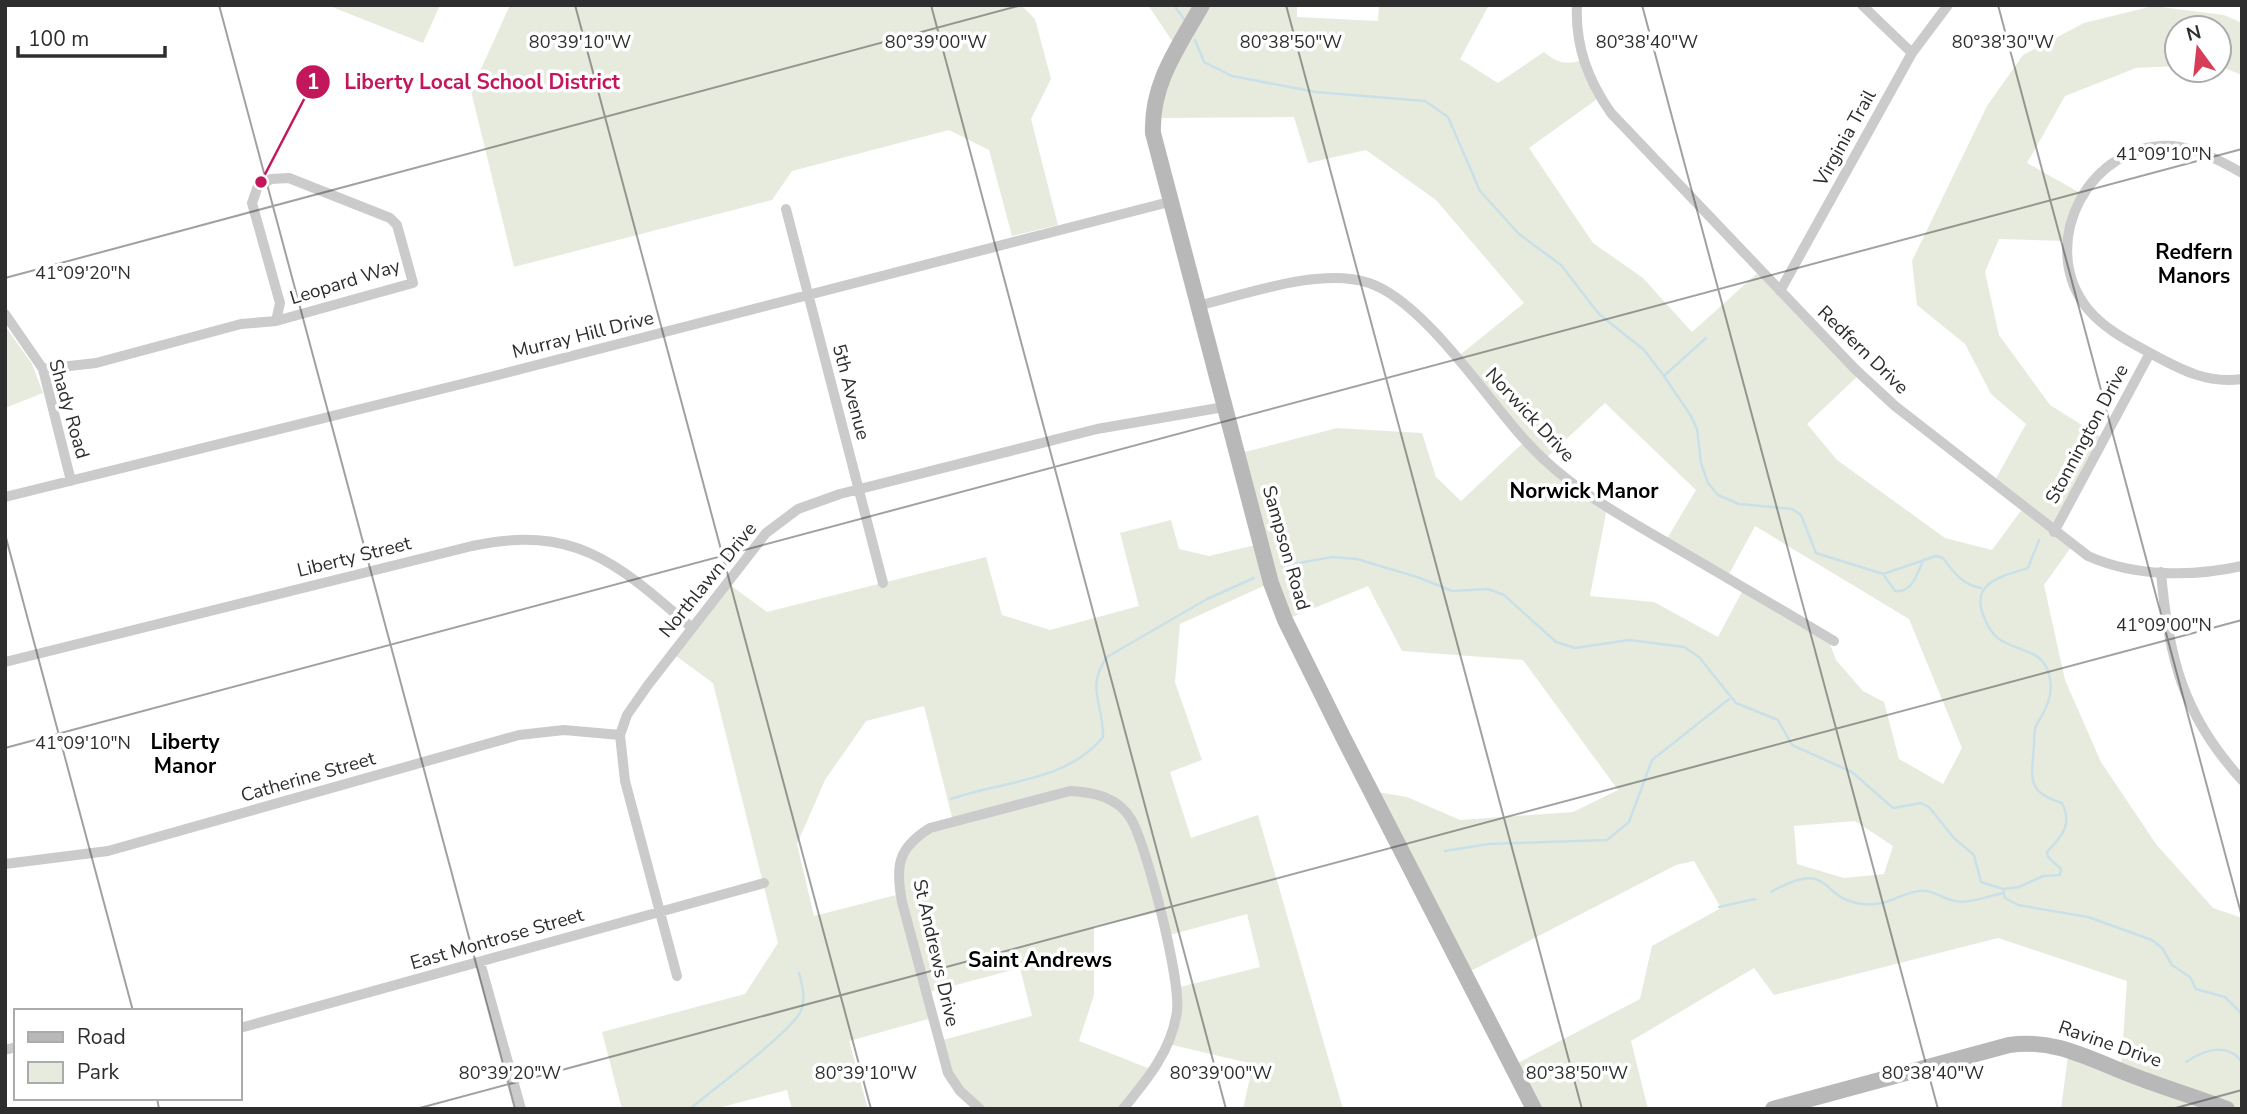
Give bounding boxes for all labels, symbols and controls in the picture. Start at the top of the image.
scale bar [18,14,164,58]
north arrow [2163,14,2233,84]
text: N [2184,19,2204,48]
text: 100 m [28,25,89,53]
text: 80°39'10"W [529,30,631,54]
text: 80°39'00"W [885,30,987,54]
text: 80°38'50"W [1240,30,1342,54]
text: 80°38'40"W [1596,30,1698,54]
text: 80°38'30"W [1952,30,2054,54]
callout: Liberty Local School District [296,61,634,103]
text: 1 [307,68,319,96]
text: Liberty Local School District [344,68,621,96]
street label: Virginia Trail [1807,85,1882,192]
text: 41°09'10"N [2116,142,2212,166]
district label: Redfern Manors [2155,238,2233,290]
street label: Leopard Way [287,253,404,311]
text: 41°09'20"N [35,261,131,285]
street label: Redfern Drive [1812,300,1914,400]
street label: Murray Hill Drive [509,305,657,365]
street label: 5th Avenue [826,341,876,443]
street label: Shady Road [42,356,96,462]
street label: Stonnington Drive [2039,360,2135,508]
street label: Norwick Drive [1479,362,1581,468]
district label: Norwick Manor [1509,477,1659,505]
street label: Sampson Road [1256,483,1316,613]
street label: Northlawn Drive [653,517,763,643]
street label: Liberty Street [294,530,414,584]
text: 41°09'00"N [2116,613,2212,637]
district label: Liberty Manor [150,728,221,780]
text: 41°09'10"N [35,731,131,755]
street label: Catherine Street [238,745,379,809]
street label: St Andrews Drive [906,877,966,1029]
street label: East Montrose Street [407,902,587,976]
district label: Saint Andrews [968,946,1112,974]
legend [14,1009,242,1100]
street label: Ravine Drive [2055,1014,2165,1074]
text: Road [77,1023,126,1051]
text: Park [77,1058,119,1086]
text: 80°39'20"W [459,1061,561,1085]
text: 80°39'10"W [815,1061,917,1085]
text: 80°39'00"W [1170,1061,1272,1085]
text: 80°38'50"W [1526,1061,1628,1085]
text: 80°38'40"W [1882,1061,1984,1085]

